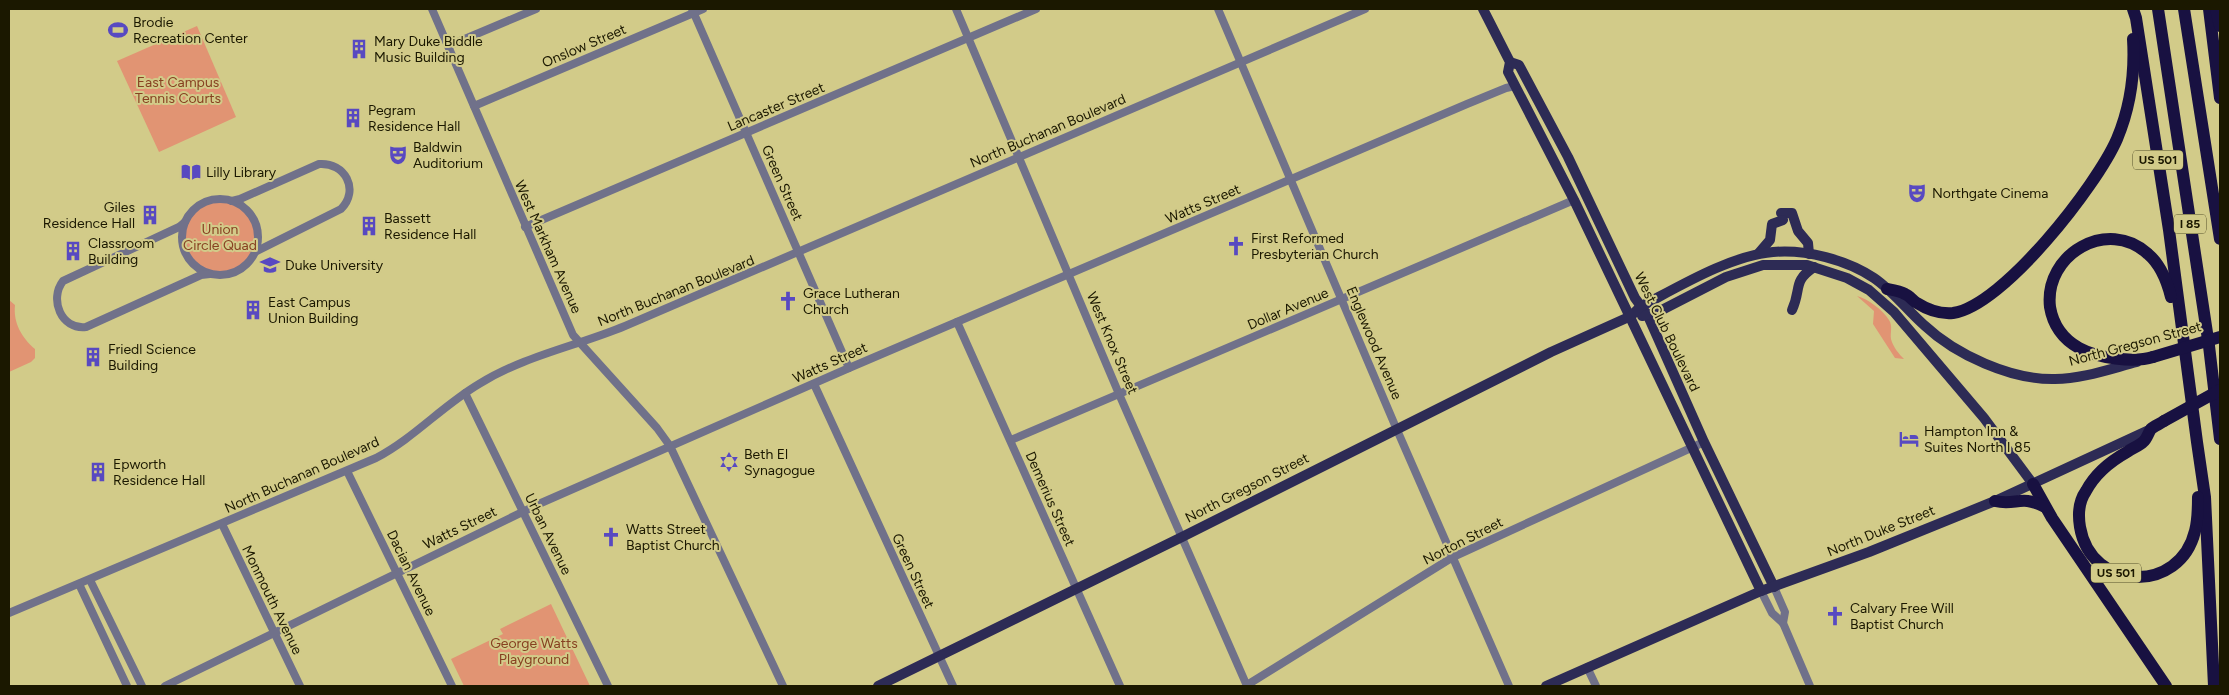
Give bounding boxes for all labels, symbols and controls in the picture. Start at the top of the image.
place label: Brodie Recreation Center [133,14,248,47]
sports icon: Brodie Recreation Center [107,19,129,41]
street label: Onslow Street [539,21,629,71]
place label: Mary Duke Biddle Music Building [374,33,483,66]
building icon: Mary Duke Biddle Music Building [348,38,370,60]
park label: East Campus Tennis Courts [135,74,221,107]
street label: Lancaster Street [725,79,827,135]
street label: North Buchanan Boulevard [968,90,1128,172]
place label: Pegram Residence Hall [368,102,460,135]
building icon: Pegram Residence Hall [342,107,364,129]
place label: Baldwin Auditorium [413,139,483,172]
street label: Green Street [758,142,806,224]
theatre icon: Baldwin Auditorium [387,144,409,166]
road number: US 501 [2133,150,2183,170]
library icon: Lilly Library [180,161,202,183]
place label: Lilly Library [206,164,277,181]
street label: West Markham Avenue [511,178,585,317]
street label: Watts Street [1163,181,1243,227]
theatre icon: Northgate Cinema [1906,182,1928,204]
place label: Northgate Cinema [1932,185,2048,202]
place label: Giles Residence Hall [43,199,135,232]
building icon: Giles Residence Hall [139,204,161,226]
place label: Bassett Residence Hall [384,210,476,243]
road number: I 85 [2174,214,2206,233]
building icon: Bassett Residence Hall [358,215,380,237]
park label: Union Circle Quad [183,221,257,254]
place label: First Reformed Presbyterian Church [1251,230,1379,263]
place label: Classroom Building [88,235,154,268]
church icon: First Reformed Presbyterian Church [1225,235,1247,257]
building icon: Classroom Building [62,240,84,262]
street label: North Buchanan Boulevard [595,252,757,330]
school or university icon: Duke University [259,254,281,276]
place label: Duke University [285,257,384,274]
street label: West Club Boulevard [1631,270,1703,394]
street label: Dollar Avenue [1245,284,1331,334]
street label: Englewood Avenue [1343,284,1406,402]
place label: Grace Lutheran Church [803,285,900,318]
street label: West Knox Street [1083,289,1141,397]
church icon: Grace Lutheran Church [777,290,799,312]
place label: East Campus Union Building [268,294,359,327]
building icon: East Campus Union Building [242,299,264,321]
street label: North Gregson Street [2067,318,2203,370]
street label: Watts Street [790,339,870,387]
place label: Friedl Science Building [108,341,196,374]
building icon: Friedl Science Building [82,346,104,368]
place label: Hampton Inn & Suites North I 85 [1924,423,2031,456]
hotel icon: Hampton Inn & Suites North I 85 [1898,428,1920,450]
street label: North Buchanan Boulevard [222,433,382,517]
place label: Beth El Synagogue [744,446,815,479]
street label: Demerius Street [1022,449,1078,549]
street label: North Gregson Street [1182,449,1312,527]
synagogue icon: Beth El Synagogue [718,451,740,473]
place label: Epworth Residence Hall [113,456,205,489]
building icon: Epworth Residence Hall [87,461,109,483]
street label: Urban Avenue [521,490,575,578]
street label: North Duke Street [1825,502,1937,560]
street label: Watts Street [420,503,500,553]
street label: Norton Street [1420,514,1506,568]
place label: Watts Street Baptist Church [626,521,720,554]
church icon: Watts Street Baptist Church [600,526,622,548]
street label: Dacian Avenue [383,527,439,619]
street label: Green Street [888,531,938,611]
street label: Monmouth Avenue [238,543,306,658]
road number: US 501 [2091,564,2141,582]
place label: Calvary Free Will Baptist Church [1850,600,1954,633]
church icon: Calvary Free Will Baptist Church [1824,605,1846,627]
park label: George Watts Playground [490,635,578,668]

